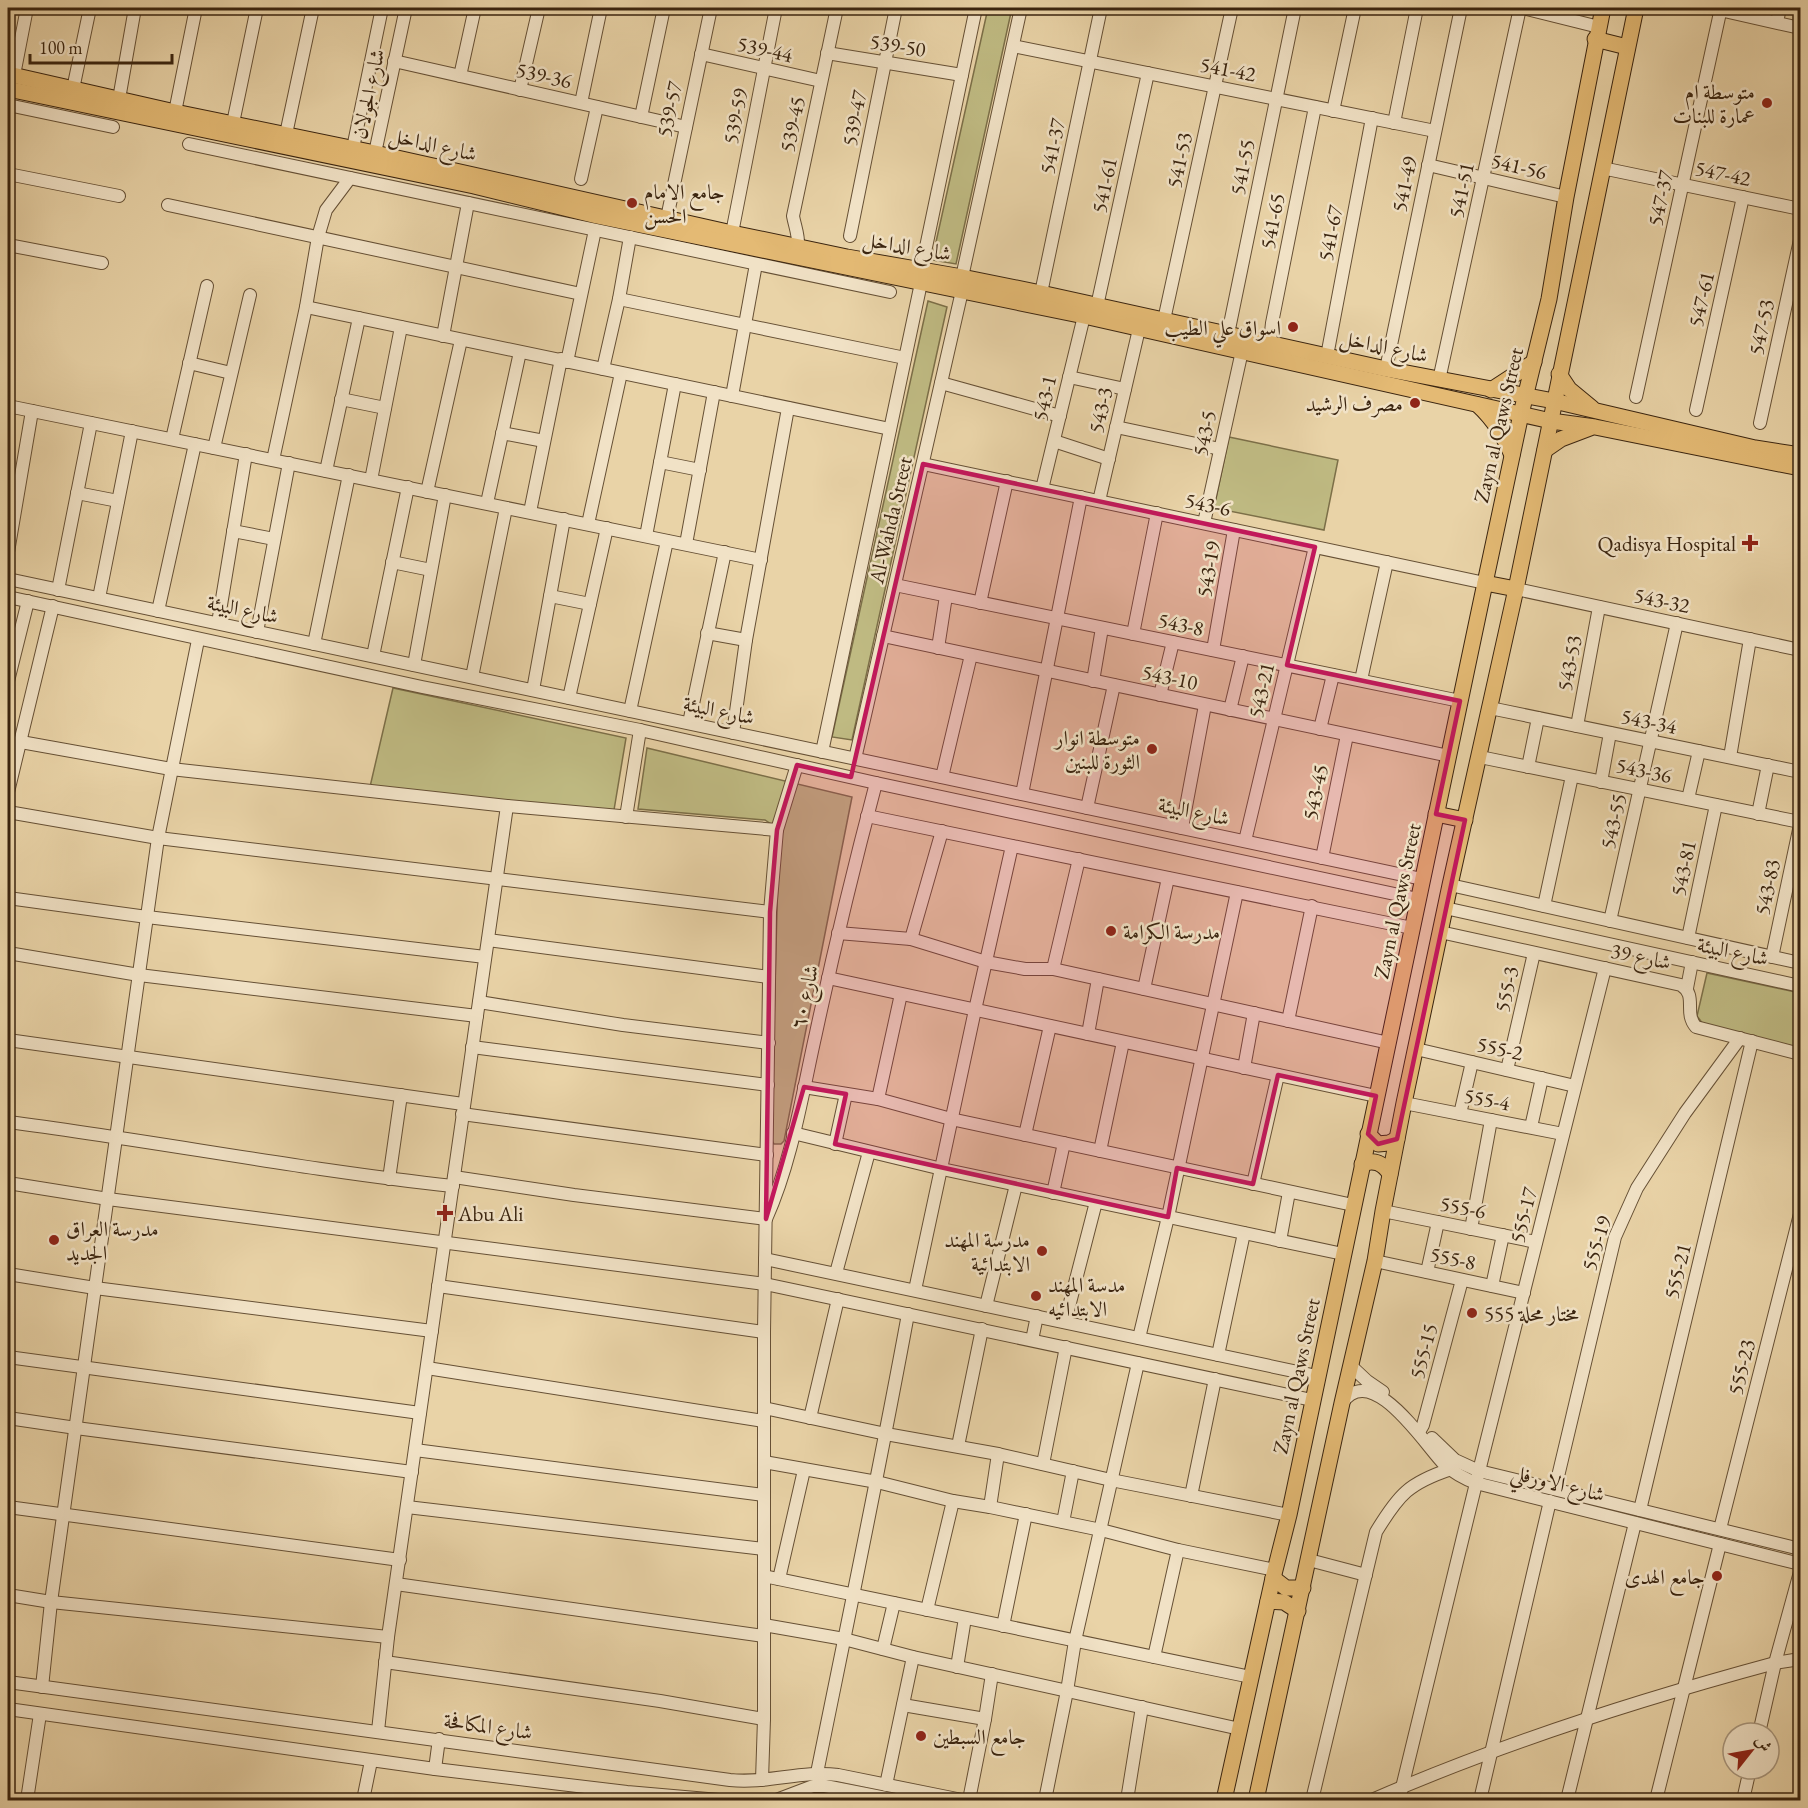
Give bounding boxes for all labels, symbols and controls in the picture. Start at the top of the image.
scale bar [30,27,172,65]
street label: 539-50 [868,27,928,63]
street label: 539-44 [735,30,796,69]
text: 100 m [39,36,83,59]
street label: شارع الجولان [345,47,396,142]
street label: 541-42 [1198,50,1258,88]
street label: 539-36 [514,56,574,94]
street label: 539-57 [650,78,688,139]
place label: متوسطة ام عمارة للبنات [1673,78,1755,129]
street label: 539-59 [716,86,754,146]
street label: 539-47 [835,87,873,148]
street label: 539-45 [773,94,811,154]
marker: متوسطة ام عمارة للبنات [1760,96,1774,110]
street label: 541-37 [1033,115,1071,176]
street label: شارع الداخل [385,121,480,172]
street label: 541-53 [1160,130,1198,190]
street label: 541-55 [1223,137,1261,197]
street label: 541-56 [1489,147,1549,185]
street label: 541-49 [1385,154,1423,214]
street label: 547-42 [1693,154,1753,192]
street label: 541-61 [1085,155,1123,215]
street label: 541-51 [1442,160,1480,220]
street label: 547-37 [1641,167,1679,228]
place label: جامع الامام الحسن [644,178,725,230]
street label: 541-65 [1253,191,1291,251]
marker: جامع الامام الحسن [625,196,639,210]
street label: 541-67 [1311,202,1349,263]
street label: شارع الداخل [860,225,953,272]
street label: 547-61 [1682,269,1720,329]
street label: 547-53 [1742,297,1780,357]
place label: اسواق علي الطيب [1164,314,1281,348]
marker: اسواق علي الطيب [1286,320,1300,334]
street label: شارع الداخل [1337,324,1430,373]
street label: Zayn al Qaws Street [1467,344,1530,505]
street label: 543-1 [1026,373,1062,423]
street label: 543-3 [1082,385,1118,435]
place label: مصرف الرشيد [1305,390,1403,418]
marker: مصرف الرشيد [1408,396,1422,410]
street label: 543-5 [1186,408,1222,458]
street label: Al-Wahda Street [862,453,918,587]
street label: 543-6 [1183,486,1233,522]
place label: Qadisya Hospital [1598,530,1736,558]
marker: Qadisya Hospital [1741,534,1759,552]
street label: 543-19 [1190,539,1226,599]
street label: 543-32 [1632,581,1692,619]
street label: شارع البيئة [204,588,281,635]
street label: 543-8 [1156,606,1206,642]
street label: 543-53 [1550,633,1588,693]
street label: 543-10 [1140,658,1200,696]
street label: 543-21 [1242,660,1280,720]
street label: شارع البيئة [680,689,757,736]
street label: 543-34 [1619,702,1680,740]
place label: متوسطة انوار الثورة للبنين [1053,724,1140,775]
marker: متوسطة انوار الثورة للبنين [1145,742,1159,756]
street label: 543-36 [1614,751,1674,789]
street label: 543-45 [1296,762,1334,822]
street label: شارع البيئة [1155,790,1232,837]
street label: 543-55 [1594,791,1632,851]
street label: Zayn al Qaws Street [1367,820,1428,982]
street label: 543-81 [1664,838,1702,898]
street label: 543-83 [1748,857,1786,917]
place label: مدرسة الكرامة [1123,918,1220,945]
marker: مدرسة الكرامة [1104,924,1118,938]
street label: شارع البيئة [1694,930,1771,977]
street label: شارع 39 [1607,936,1674,980]
street label: شارع ٦٠ [784,962,829,1033]
street label: 555-3 [1488,964,1524,1014]
street label: 555-2 [1475,1030,1525,1066]
street label: 555-4 [1462,1081,1513,1117]
street label: 555-17 [1503,1184,1543,1246]
street label: 555-6 [1438,1189,1488,1225]
place label: Abu Ali [457,1200,523,1227]
marker: Abu Ali [436,1204,454,1222]
street label: 555-19 [1575,1212,1617,1274]
place label: مدرسة العراق الجديد [66,1215,159,1266]
place label: مدرسة المهند الابتدائية [944,1226,1030,1277]
marker: مدرسة العراق الجديد [47,1233,61,1247]
street label: 555-8 [1428,1240,1478,1276]
street label: 555-21 [1657,1240,1697,1302]
marker: مدرسة المهند الابتدائية [1035,1244,1049,1258]
place label: مدسة المهند الابتدائيه [1048,1271,1125,1322]
marker: مدسة المهند الابتدائيه [1029,1289,1043,1303]
street label: Zayn al Qaws Street [1266,1295,1327,1457]
place label: مختار محلة 555 [1484,1300,1579,1327]
marker: مختار محلة 555 [1465,1306,1479,1320]
street label: 555-15 [1403,1320,1443,1382]
street label: 555-23 [1721,1336,1761,1398]
street label: شارع الاورفلي [1507,1458,1608,1514]
place label: جامع الهدى [1624,1563,1705,1596]
marker: جامع الهدى [1710,1569,1724,1583]
street label: شارع المكافحة [441,1706,534,1751]
north arrow [1721,1721,1781,1781]
place label: جامع السبطين [933,1723,1026,1756]
marker: جامع السبطين [914,1729,928,1743]
text: ش [1750,1731,1777,1756]

